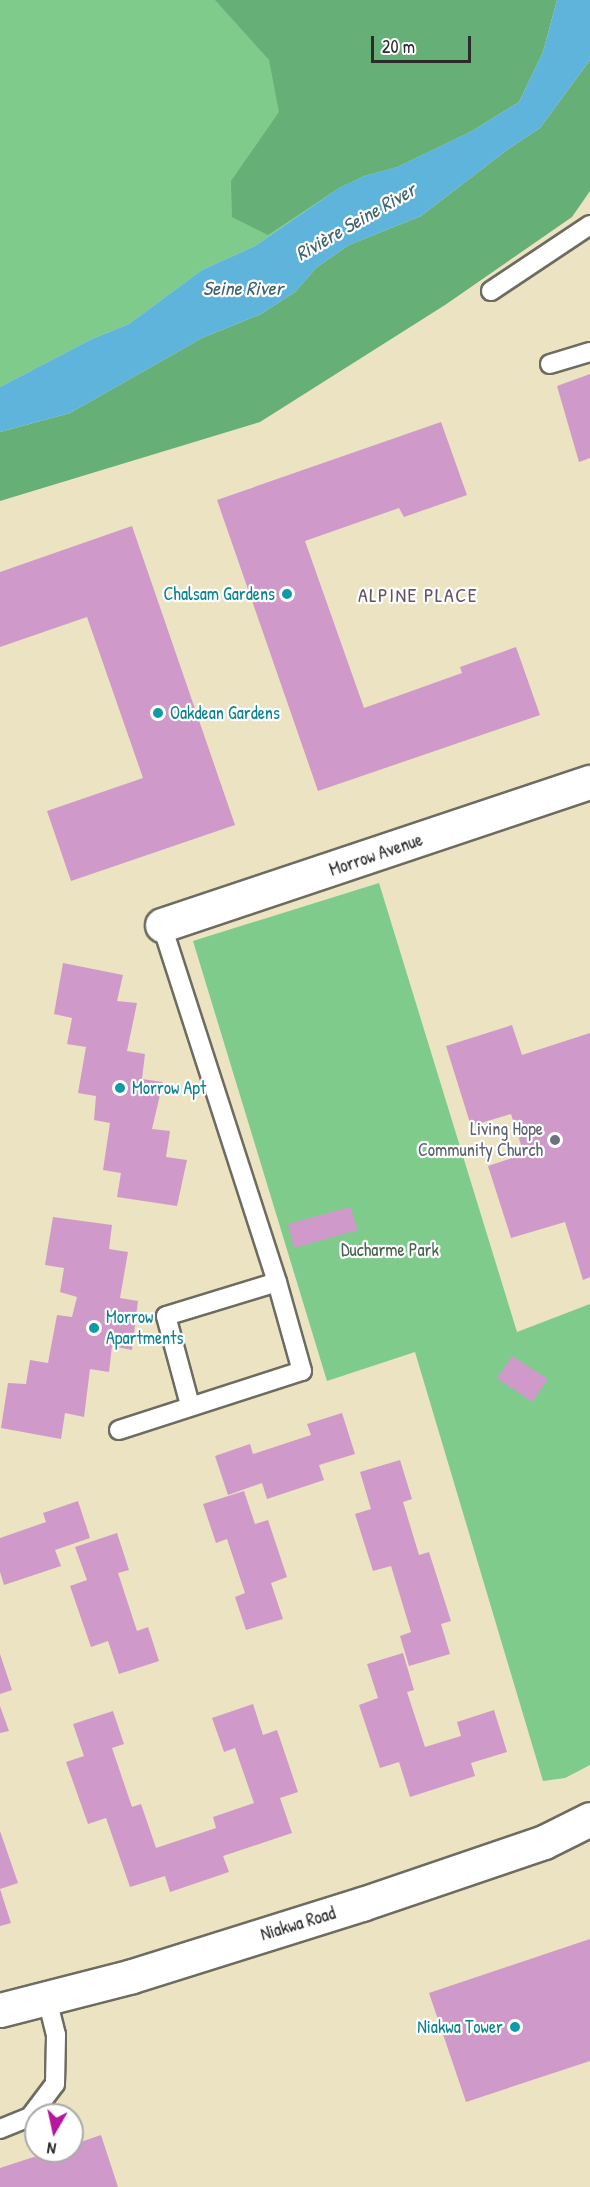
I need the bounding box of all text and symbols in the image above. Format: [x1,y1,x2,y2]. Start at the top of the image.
scale bar [374,24,474,62]
text: 20 m [382,34,415,59]
water label: Rivière Seine River [291,177,419,265]
water label: Seine River [203,275,283,299]
district label: ALPINE PLACE [358,582,478,606]
place label: Chalsam Gardens [163,583,275,605]
marker: Chalsam Gardens [280,587,294,601]
place label: Oakdean Gardens [170,702,280,724]
marker: Oakdean Gardens [151,706,165,720]
street label: Morrow Avenue [327,829,425,881]
place label: Morrow Apt [132,1077,206,1099]
marker: Morrow Apt [113,1081,127,1095]
place label: Living Hope Community Church [418,1119,543,1162]
marker: Living Hope Community Church [548,1133,562,1147]
park label: Ducharme Park [341,1239,439,1261]
place label: Morrow Apartments [106,1307,183,1350]
marker: Morrow Apartments [87,1321,101,1335]
street label: Niakwa Road [258,1902,338,1946]
place label: Niakwa Tower [417,2016,503,2038]
marker: Niakwa Tower [508,2020,522,2034]
north arrow [24,2103,84,2163]
text: N [46,2137,57,2160]

